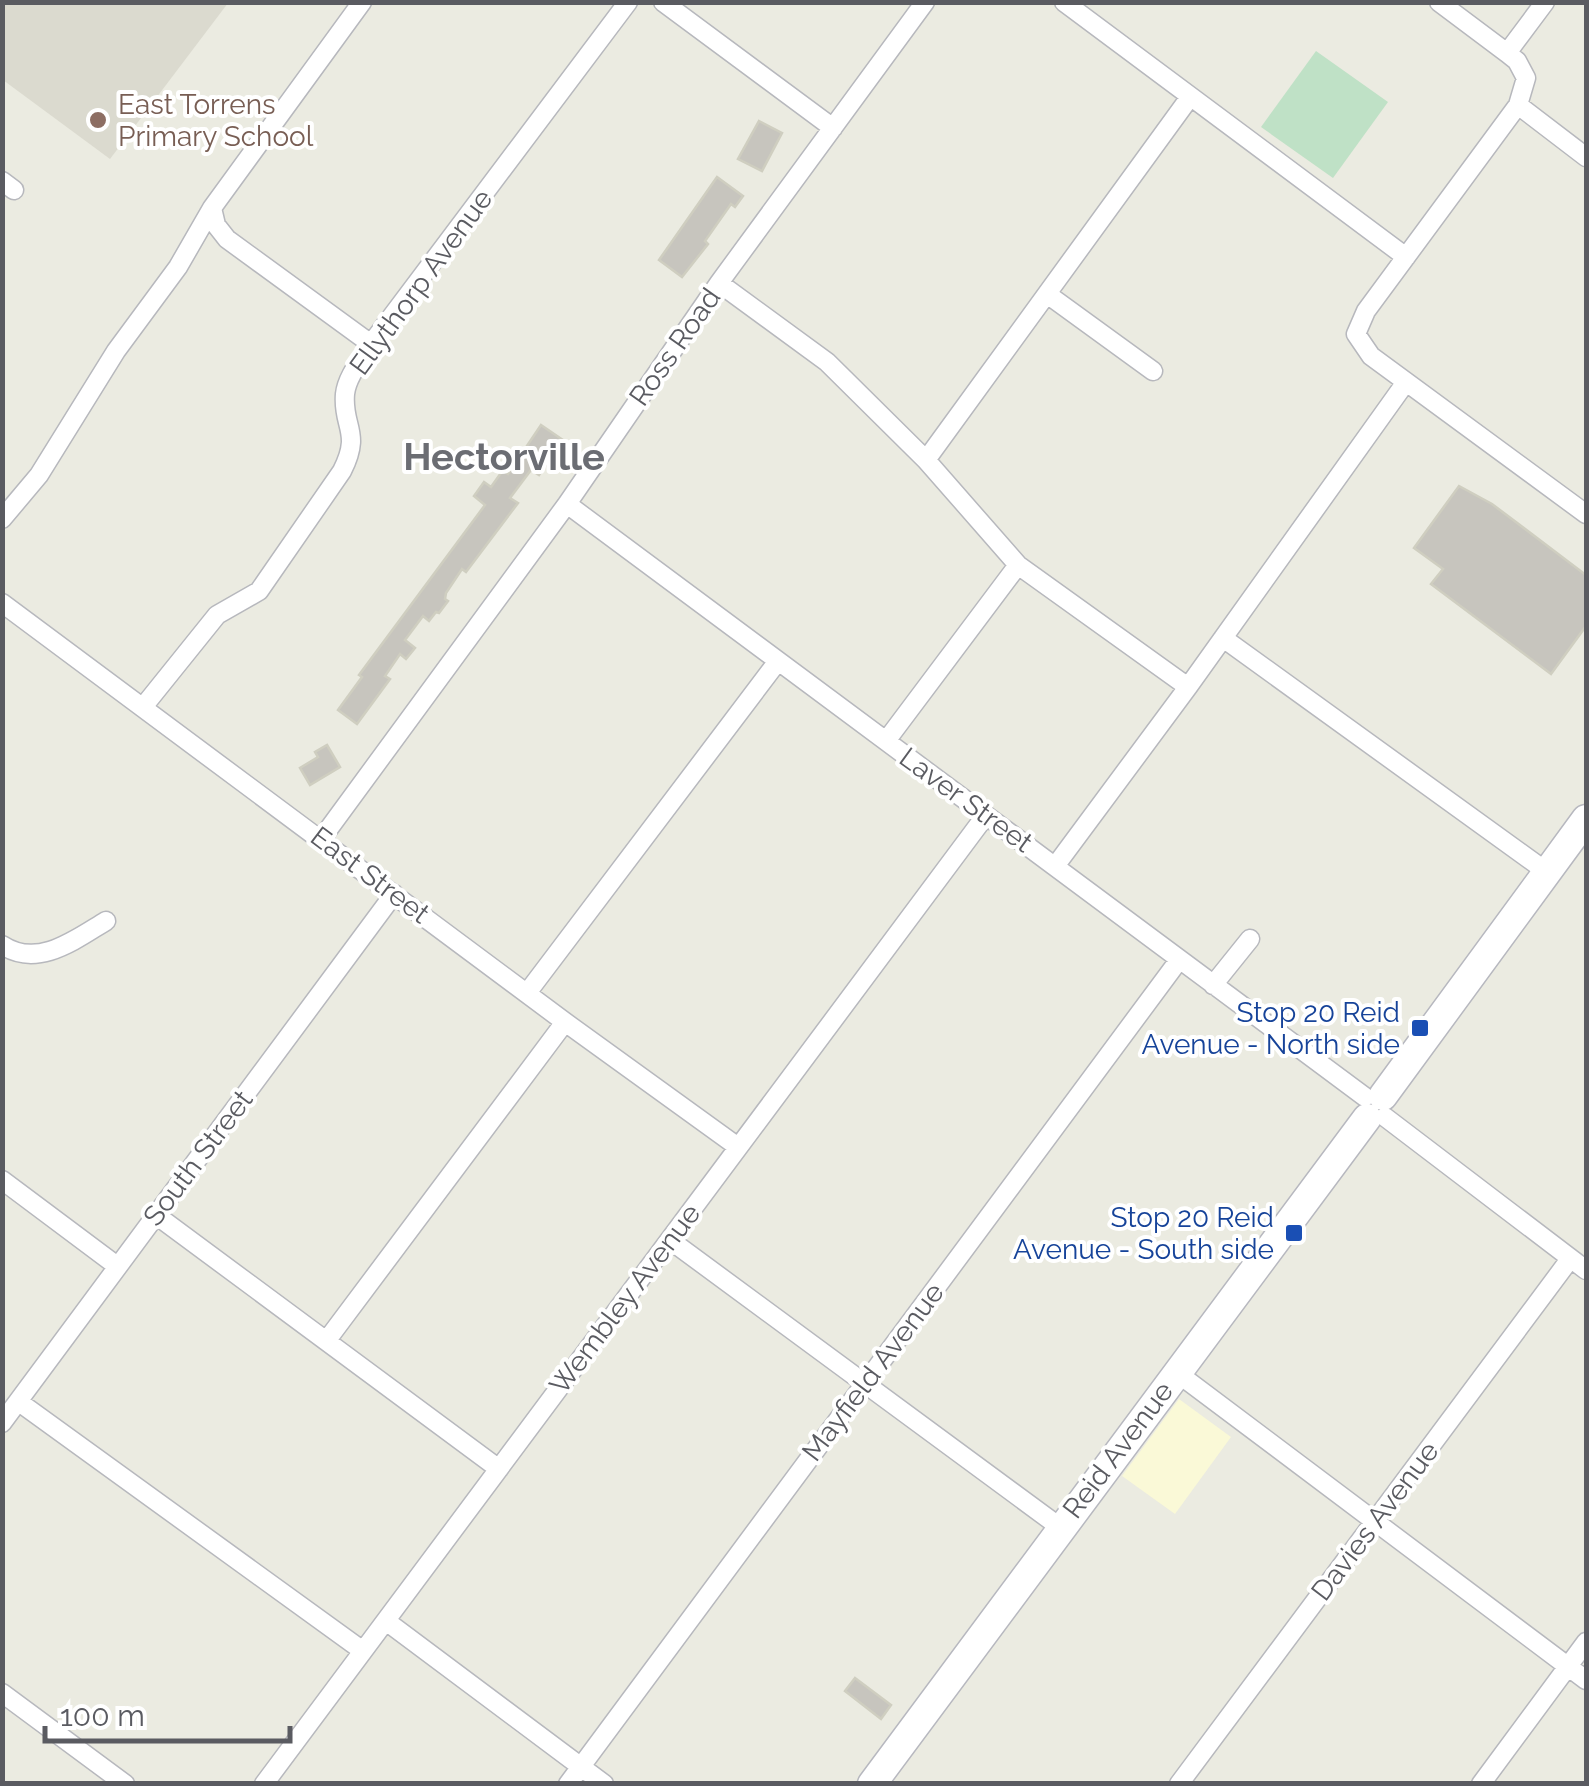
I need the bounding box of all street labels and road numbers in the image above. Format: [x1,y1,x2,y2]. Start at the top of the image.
street label: Ellythorp Avenue [343,183,499,381]
street label: Ross Road [623,282,727,412]
street label: Laver Street [893,741,1039,860]
street label: East Street [304,820,436,931]
street label: South Street [136,1083,260,1232]
street label: Wembley Avenue [543,1197,707,1401]
street label: Mayfield Avenue [795,1276,951,1468]
street label: Reid Avenue [1056,1375,1180,1525]
street label: Davies Avenue [1305,1435,1445,1607]

